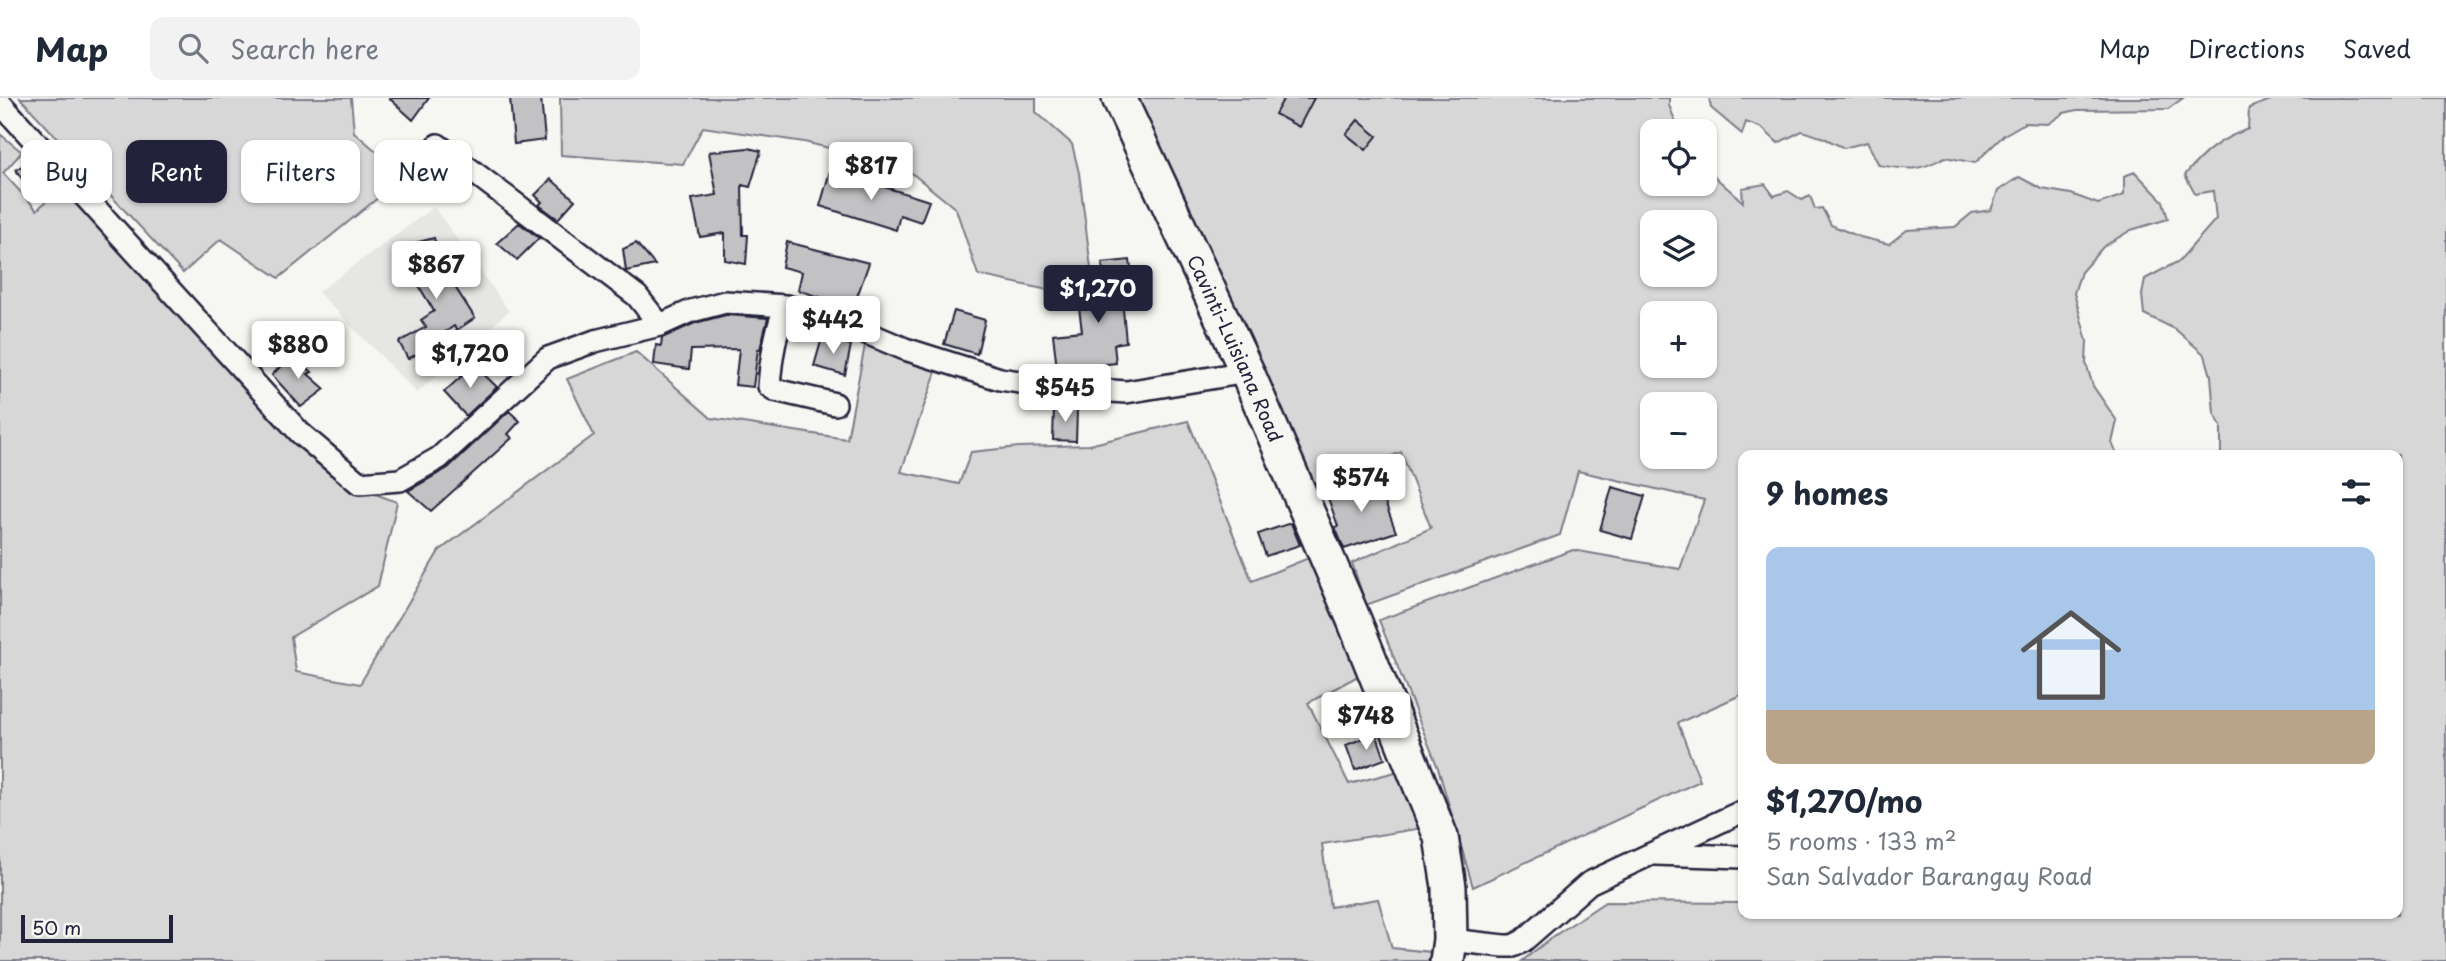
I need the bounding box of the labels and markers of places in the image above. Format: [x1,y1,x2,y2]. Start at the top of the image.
pin: $817 [830,142,912,202]
pin: $867 [395,242,477,301]
pin: $1,270 [1041,266,1155,325]
pin: $442 [792,296,874,356]
pin: $880 [257,322,339,381]
pin: $1,720 [413,330,527,390]
pin: $545 [1024,364,1106,424]
pin: $574 [1320,454,1402,514]
pin: $748 [1325,692,1407,752]

